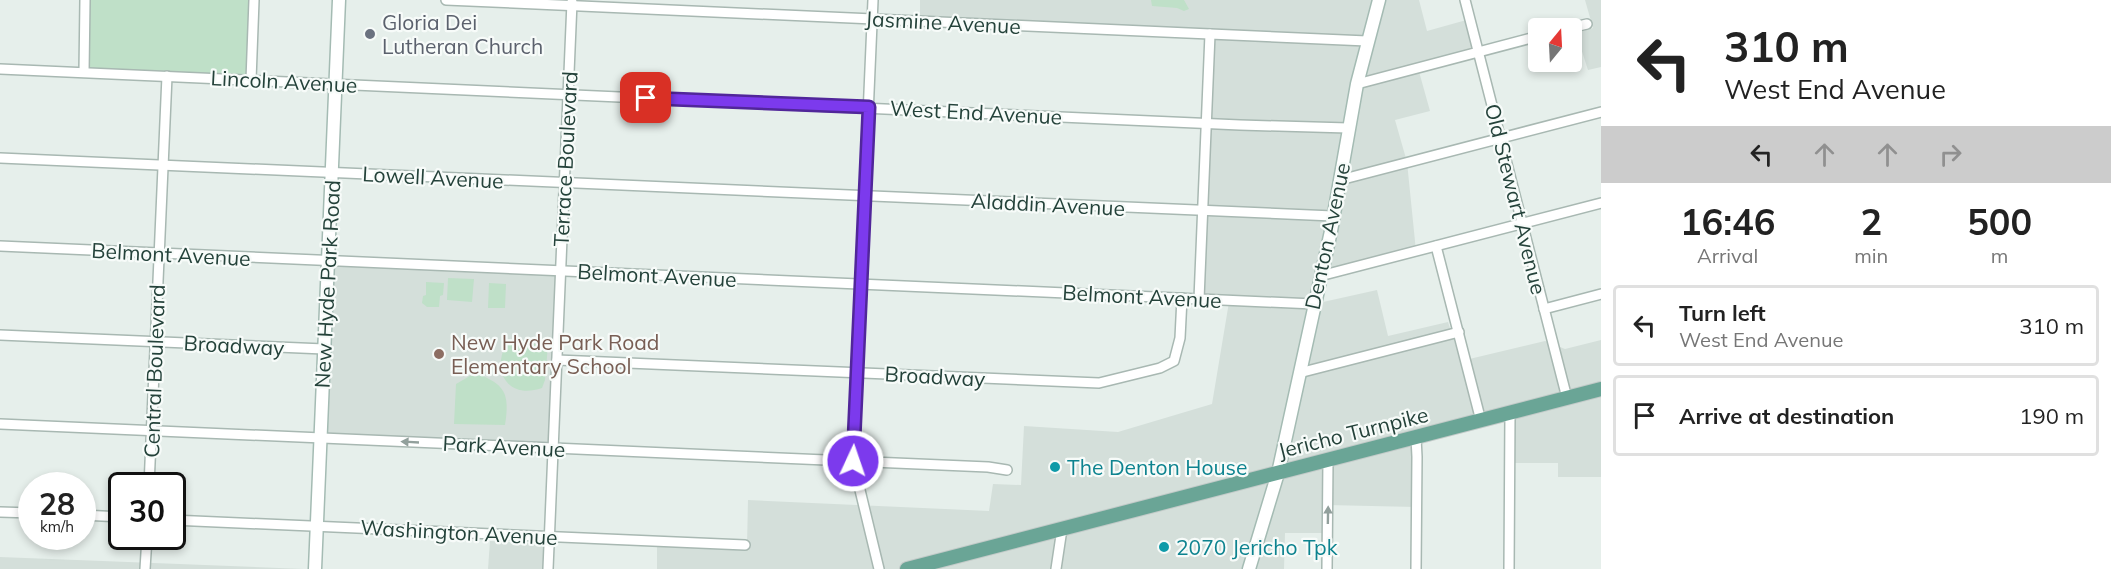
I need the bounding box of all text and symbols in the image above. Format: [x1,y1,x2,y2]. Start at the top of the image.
street label: Jasmine Avenue [865,5,1021,39]
place label: Gloria Dei Lutheran Church [382,9,543,59]
north arrow [1528,18,1582,72]
map controls [1528,18,1582,72]
text: 310 m [1724,20,1849,73]
icon: left [1625,24,1703,102]
marker: Gloria Dei Lutheran Church [363,27,377,41]
street label: Lincoln Avenue [210,64,358,98]
street label: Terrace Boulevard [547,71,583,247]
pin [620,72,671,123]
text: West End Avenue [1724,72,1946,106]
icon: arrive [629,81,662,114]
street label: West End Avenue [889,95,1063,129]
street label: Old Stewart Avenue [1480,101,1552,297]
icon: left [1745,138,1778,171]
icon: ahead [1808,138,1841,171]
icon: ahead [1871,138,1904,171]
icon: right [1934,138,1967,171]
street label: Lowell Avenue [362,160,504,194]
street label: Denton Avenue [1299,160,1355,312]
street label: New Hyde Park Road [309,179,345,389]
street label: Aladdin Avenue [970,187,1126,221]
text: 16:46 [1680,199,1775,244]
text: 2 [1860,199,1882,244]
text: 500 [1967,199,2032,244]
street label: Belmont Avenue [91,237,251,271]
text: Arrival [1697,243,1758,268]
text: min [1854,243,1888,268]
text: m [1991,243,2008,268]
street label: Belmont Avenue [577,258,737,292]
street label: Belmont Avenue [1062,279,1222,313]
street label: Central Boulevard [138,284,170,458]
text: Turn left [1679,299,1766,327]
icon: left [1628,309,1661,342]
text: 310 m [2019,312,2084,340]
text: West End Avenue [1679,327,1843,352]
street label: Broadway [183,329,285,361]
place label: New Hyde Park Road Elementary School [451,329,659,379]
marker: New Hyde Park Road Elementary School [432,347,446,361]
street label: Broadway [884,360,986,392]
icon: arrive [1628,399,1661,432]
street label: Jericho Turnpike [1275,401,1431,463]
text: Arrive at destination [1679,402,1894,430]
text: 190 m [2019,402,2084,430]
position arrow [821,429,885,493]
street label: Park Avenue [442,430,566,462]
one-way arrow [401,437,420,446]
place label: The Denton House [1067,454,1247,480]
marker: The Denton House [1048,460,1062,474]
speed limit sign: 30 [108,472,186,550]
text: 28 [39,485,75,523]
one-way arrow [1323,505,1333,524]
street label: Washington Avenue [360,514,558,550]
text: km/h [40,517,74,536]
place label: 2070 Jericho Tpk [1176,534,1338,560]
marker: 2070 Jericho Tpk [1157,540,1171,554]

